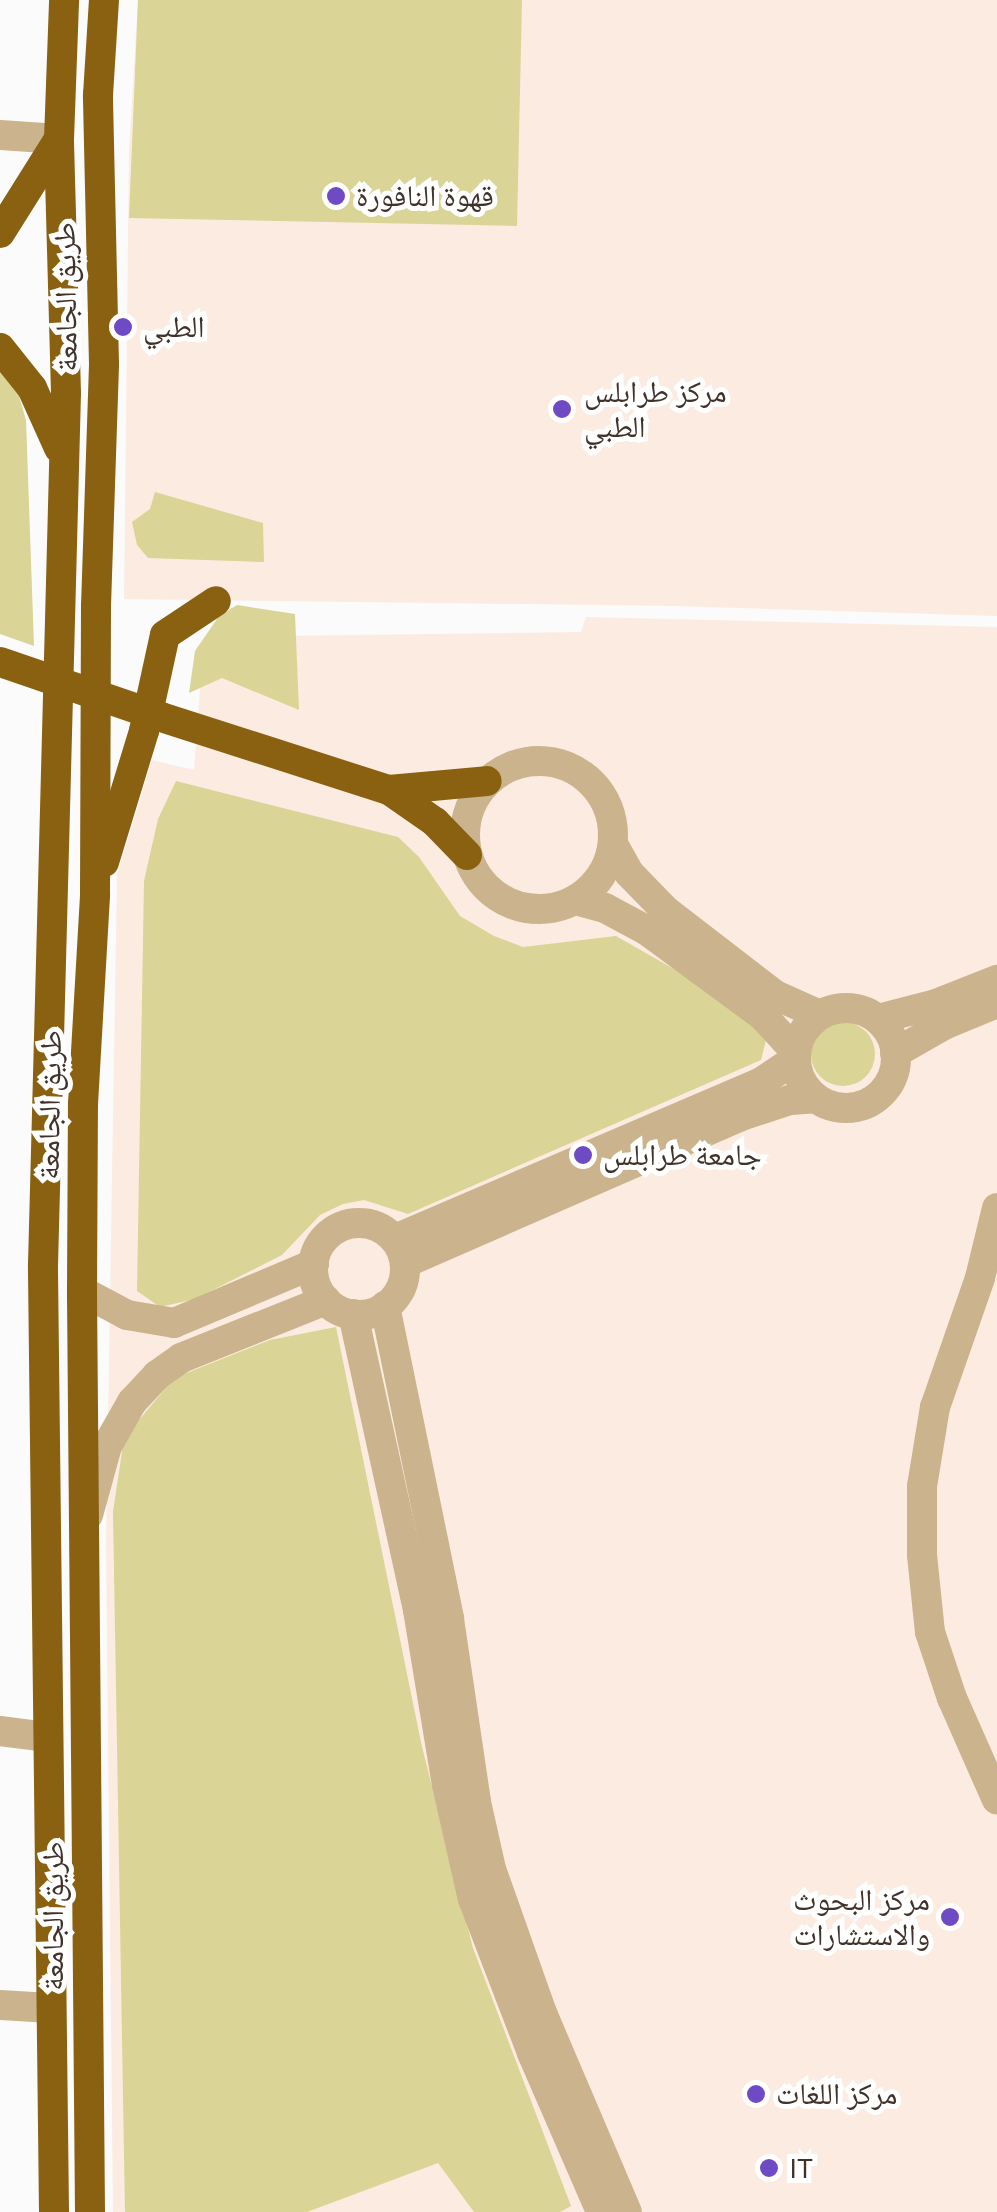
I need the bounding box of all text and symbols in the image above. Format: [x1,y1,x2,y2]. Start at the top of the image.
place label: قهوة النافورة [356,178,494,214]
marker: قهوة النافورة [325,185,347,207]
street label: طريق الجامعة [47,222,85,372]
place label: الطبي [143,309,205,345]
marker: الطبي [112,316,134,338]
place label: مركز طرابلس الطبي [584,374,727,444]
marker: مركز طرابلس الطبي [549,396,575,422]
street label: طريق الجامعة [31,1030,69,1180]
place label: جامعة طرابلس [603,1137,762,1173]
marker: جامعة طرابلس [572,1144,594,1166]
street label: طريق الجامعة [35,1841,71,1991]
place label: مركز البحوث والاستشارات [793,1882,930,1952]
marker: مركز البحوث والاستشارات [939,1906,961,1928]
place label: مركز اللغات [776,2076,898,2112]
marker: مركز اللغات [745,2083,767,2105]
place label: IT [789,2150,812,2186]
marker: IT [758,2157,780,2179]

